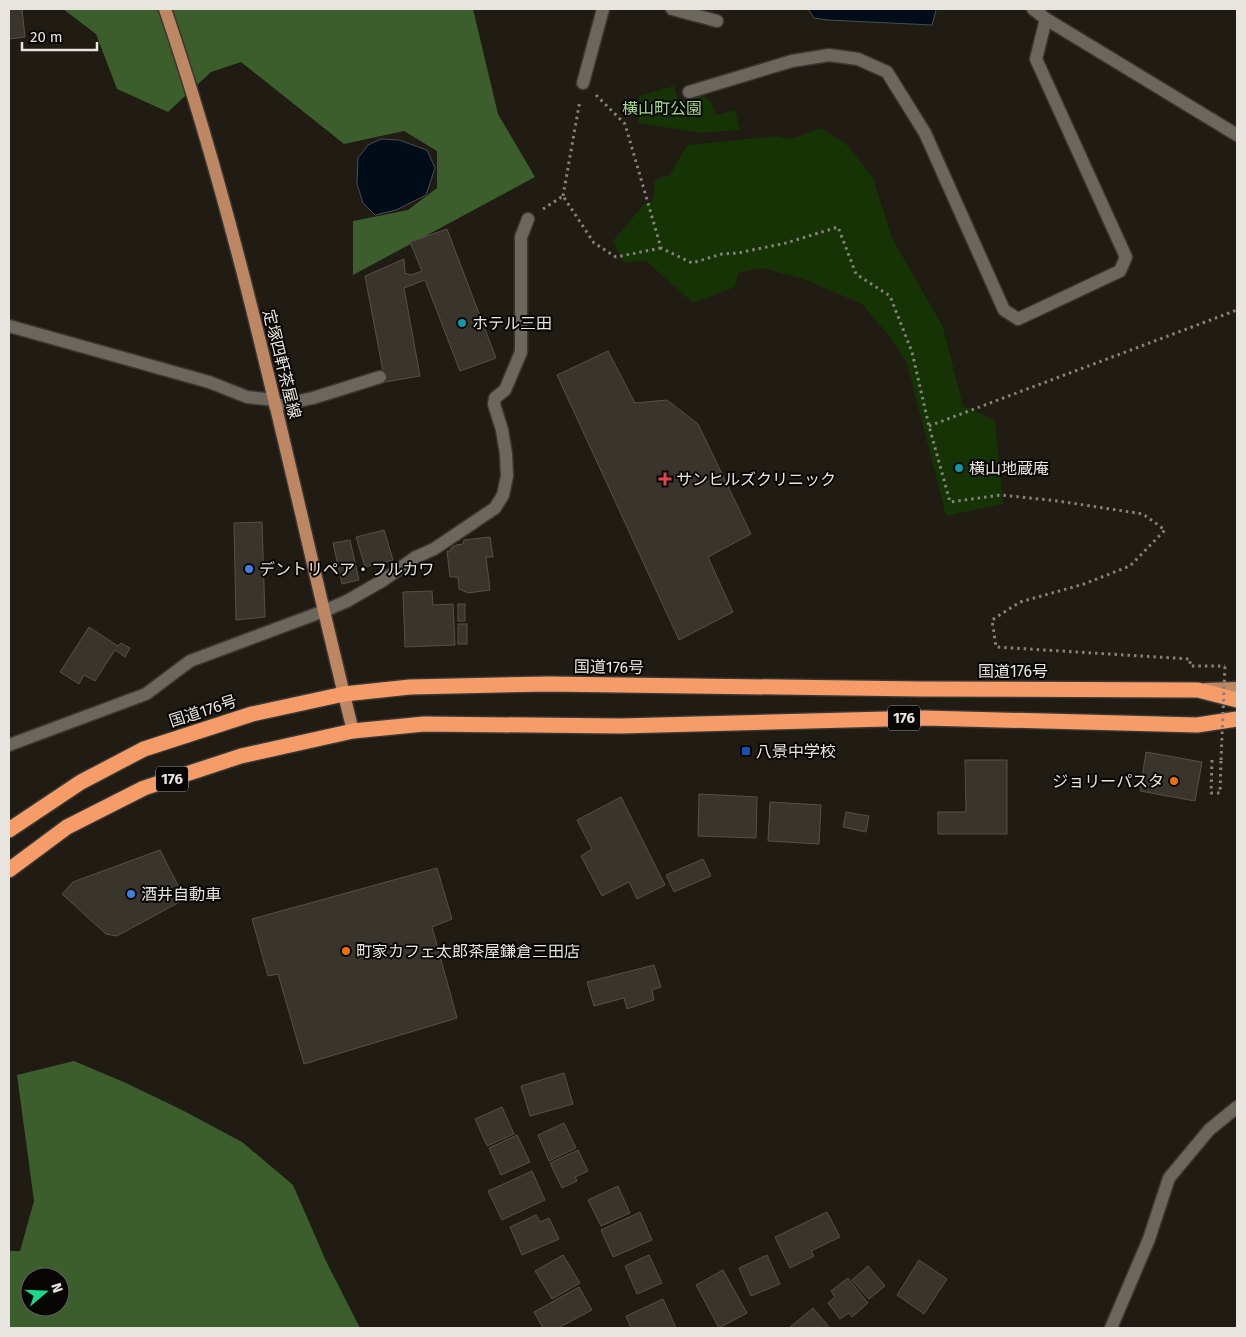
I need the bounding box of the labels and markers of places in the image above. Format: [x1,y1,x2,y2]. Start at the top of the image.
place label: ホテル三田 [472,314,552,333]
marker: ホテル三田 [456,317,468,329]
place label: 横山地蔵庵 [969,459,1049,478]
marker: 横山地蔵庵 [953,462,965,474]
place label: サンヒルズクリニック [676,470,836,489]
marker: サンヒルズクリニック [658,472,672,486]
place label: デントリペア・フルカワ [259,560,435,579]
marker: デントリペア・フルカワ [243,563,255,575]
place label: 八景中学校 [756,742,836,761]
marker: 八景中学校 [740,745,752,757]
place label: ジョリーパスタ [1052,772,1164,791]
marker: ジョリーパスタ [1168,775,1180,787]
place label: 酒井自動車 [141,885,221,904]
marker: 酒井自動車 [125,888,137,900]
place label: 町家カフェ太郎茶屋鎌倉三田店 [356,942,580,961]
marker: 町家カフェ太郎茶屋鎌倉三田店 [340,945,352,957]

